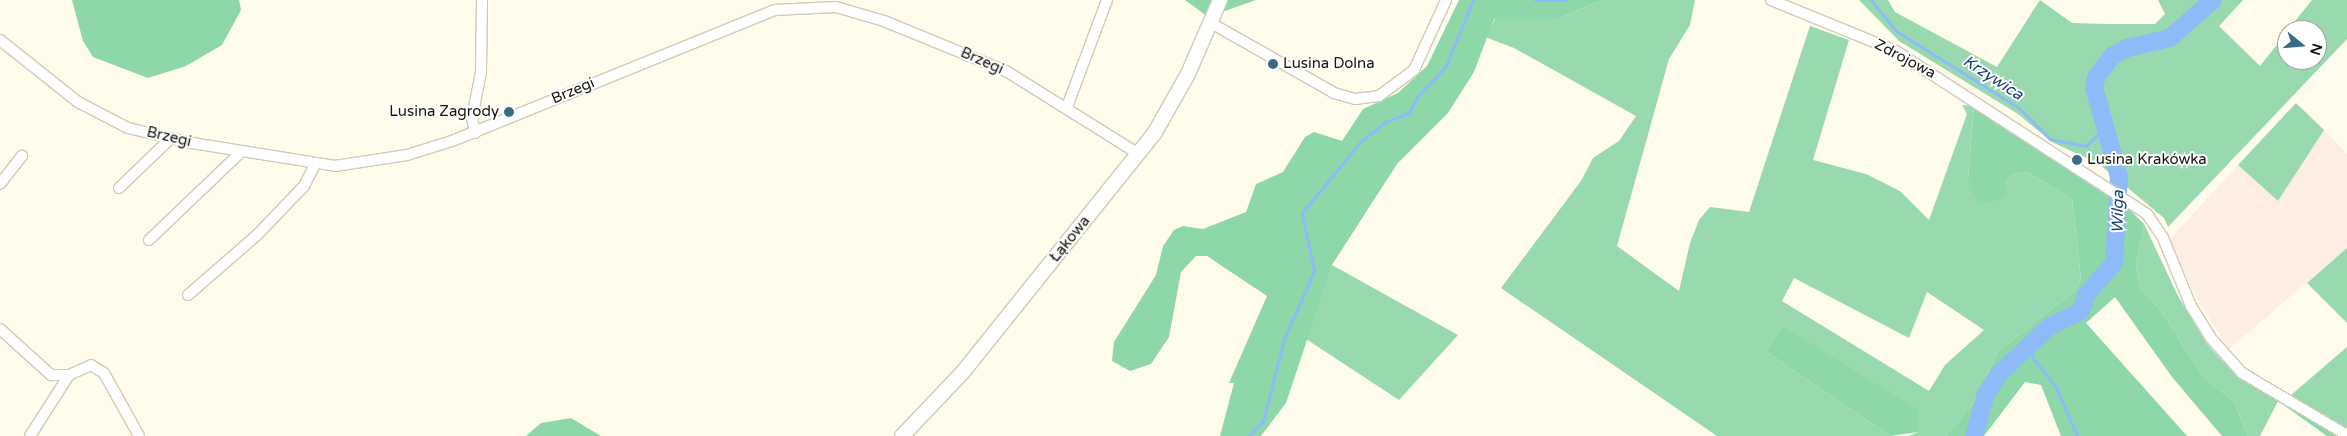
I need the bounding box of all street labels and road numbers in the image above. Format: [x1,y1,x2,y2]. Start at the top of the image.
street label: Zdrojowa [1871,35,1939,83]
street label: Brzegi [958,44,1006,78]
street label: Brzegi [549,74,597,108]
street label: Brzegi [145,123,193,151]
street label: Łąkowa [1046,212,1094,266]

